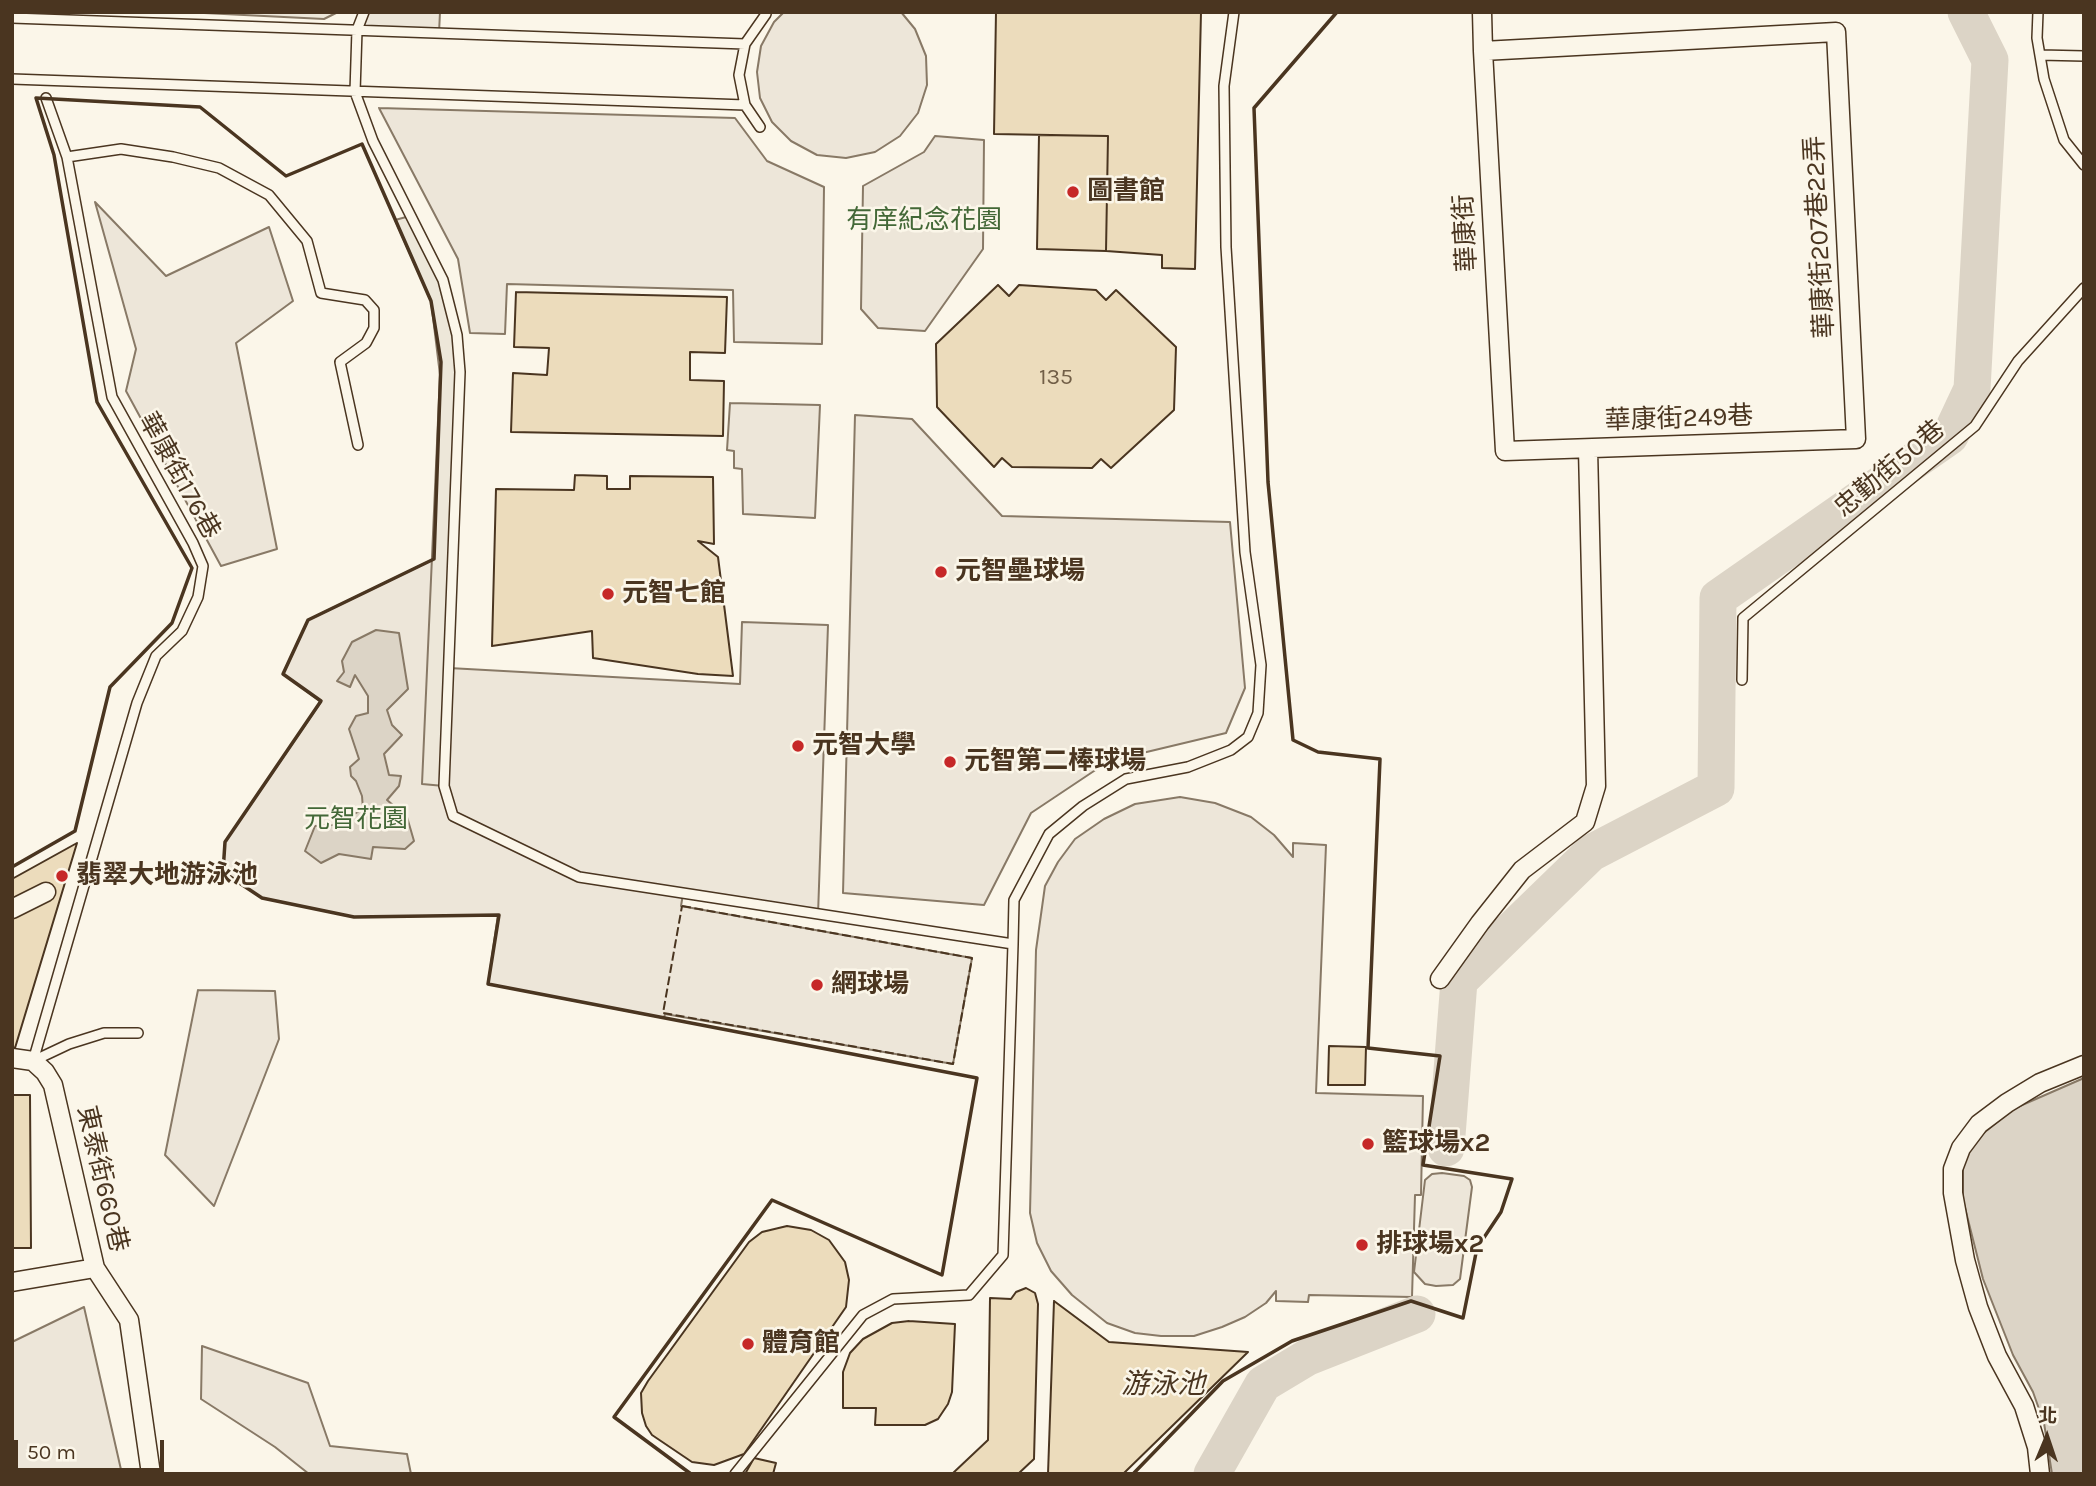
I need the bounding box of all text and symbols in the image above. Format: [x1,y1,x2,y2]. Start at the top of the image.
street label: 華康街207巷22弄 [1799,135,1841,339]
place label: 圖書館 [1087,176,1165,208]
marker: 圖書館 [1065,184,1081,200]
street label: 華康街 [1448,193,1484,273]
park label: 有庠紀念花園 [846,205,1002,237]
house number: 135 [1039,363,1073,391]
street label: 華康街249巷 [1604,401,1754,437]
street label: 華康街176巷 [131,407,227,545]
street label: 忠勤街50巷 [1829,414,1951,524]
place label: 元智壘球場 [955,556,1085,588]
marker: 元智壘球場 [933,564,949,580]
place label: 元智七館 [622,578,726,610]
marker: 元智七館 [600,586,616,602]
place label: 元智大學 [812,730,916,762]
marker: 元智大學 [790,738,806,754]
place label: 元智第二棒球場 [964,746,1146,778]
marker: 元智第二棒球場 [942,754,958,770]
park label: 元智花園 [304,804,408,836]
place label: 翡翠大地游泳池 [76,860,258,892]
marker: 翡翠大地游泳池 [54,868,70,884]
place label: 網球場 [831,969,909,1001]
marker: 網球場 [809,977,825,993]
street label: 東泰街660巷 [70,1103,134,1255]
place label: 籃球場x2 [1382,1128,1490,1160]
marker: 籃球場x2 [1360,1136,1376,1152]
place label: 排球場x2 [1376,1229,1484,1261]
marker: 排球場x2 [1354,1237,1370,1253]
place label: 體育館 [762,1328,840,1360]
marker: 體育館 [740,1336,756,1352]
water label: 游泳池 [1121,1368,1205,1402]
north arrow [2012,1402,2082,1472]
text: 北 [2038,1405,2058,1427]
scale bar [18,1426,168,1470]
text: 50 m [27,1440,76,1464]

